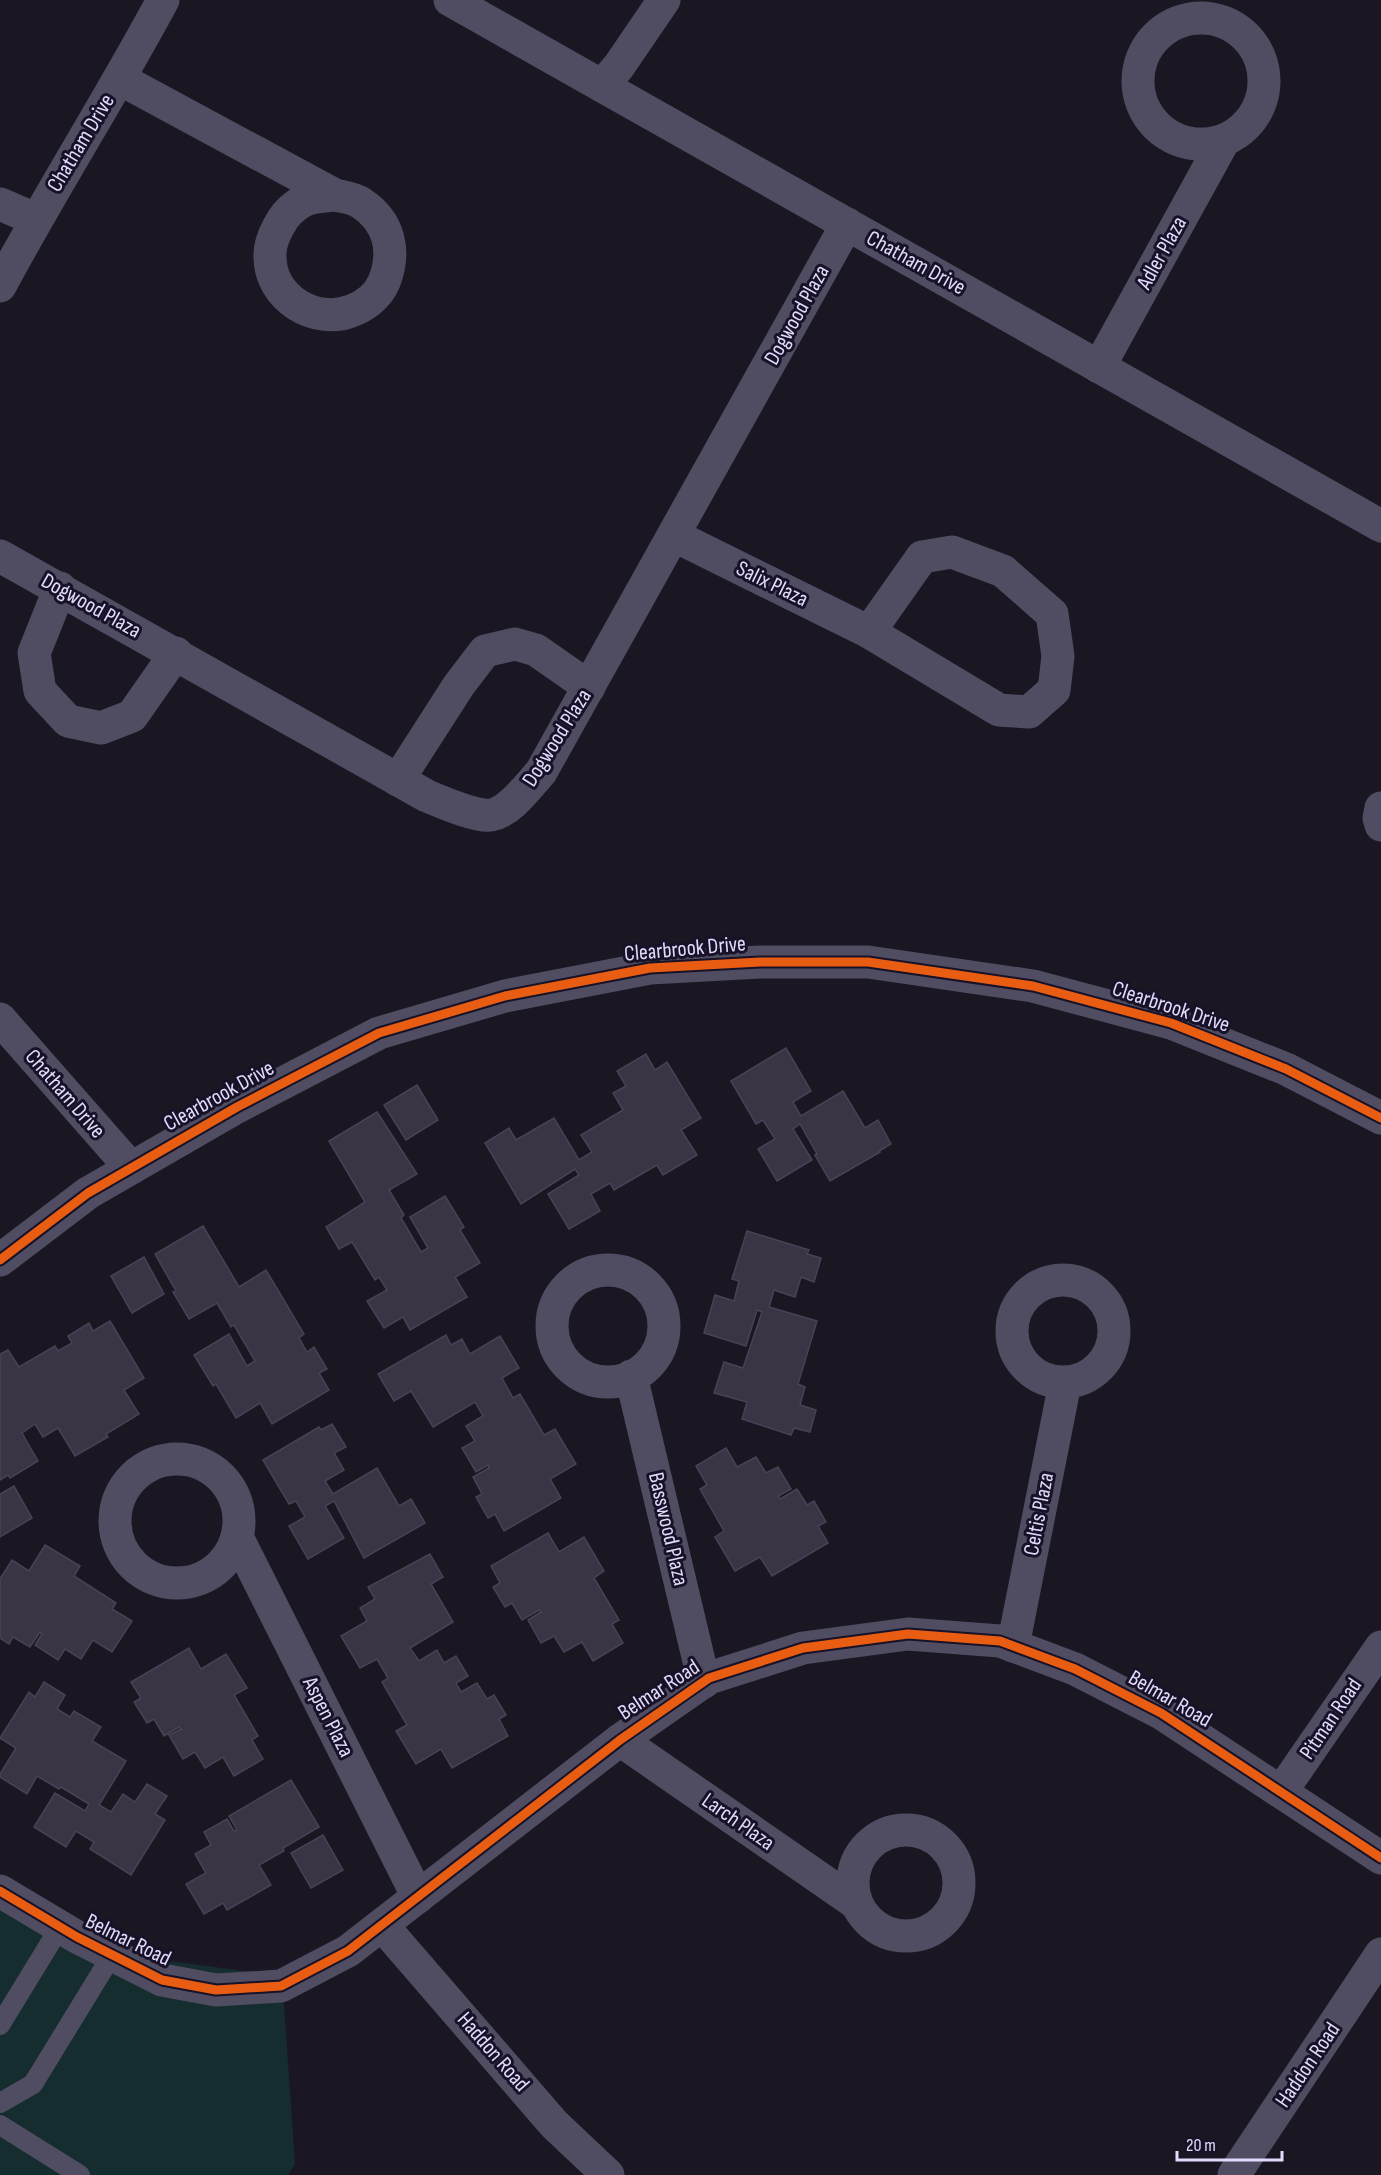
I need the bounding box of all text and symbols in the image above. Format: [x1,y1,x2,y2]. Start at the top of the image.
street label: Chatham Drive [41,89,121,197]
street label: Adler Plaza [1130,212,1193,295]
street label: Chatham Drive [862,225,970,301]
street label: Dogwood Plaza [759,260,835,370]
street label: Salix Plaza [732,555,812,613]
street label: Dogwood Plaza [36,568,146,644]
street label: Dogwood Plaza [516,684,598,792]
street label: Clearbrook Drive [623,930,747,968]
street label: Clearbrook Drive [1109,975,1233,1039]
street label: Chatham Drive [19,1044,111,1144]
street label: Clearbrook Drive [159,1055,279,1137]
street label: Basswood Plaza [642,1470,694,1588]
street label: Celtis Plaza [1018,1470,1060,1558]
street label: Belmar Road [613,1654,705,1726]
street label: Belmar Road [1124,1664,1216,1734]
street label: Aspen Plaza [296,1671,360,1762]
street label: Pitman Road [1294,1673,1368,1765]
street label: Larch Plaza [696,1787,780,1857]
street label: Belmar Road [81,1908,175,1972]
street label: Haddon Road [451,2007,535,2097]
street label: Haddon Road [1270,2017,1346,2113]
scale bar [1177,2124,1282,2162]
text: 20 m [1186,2135,1216,2156]

